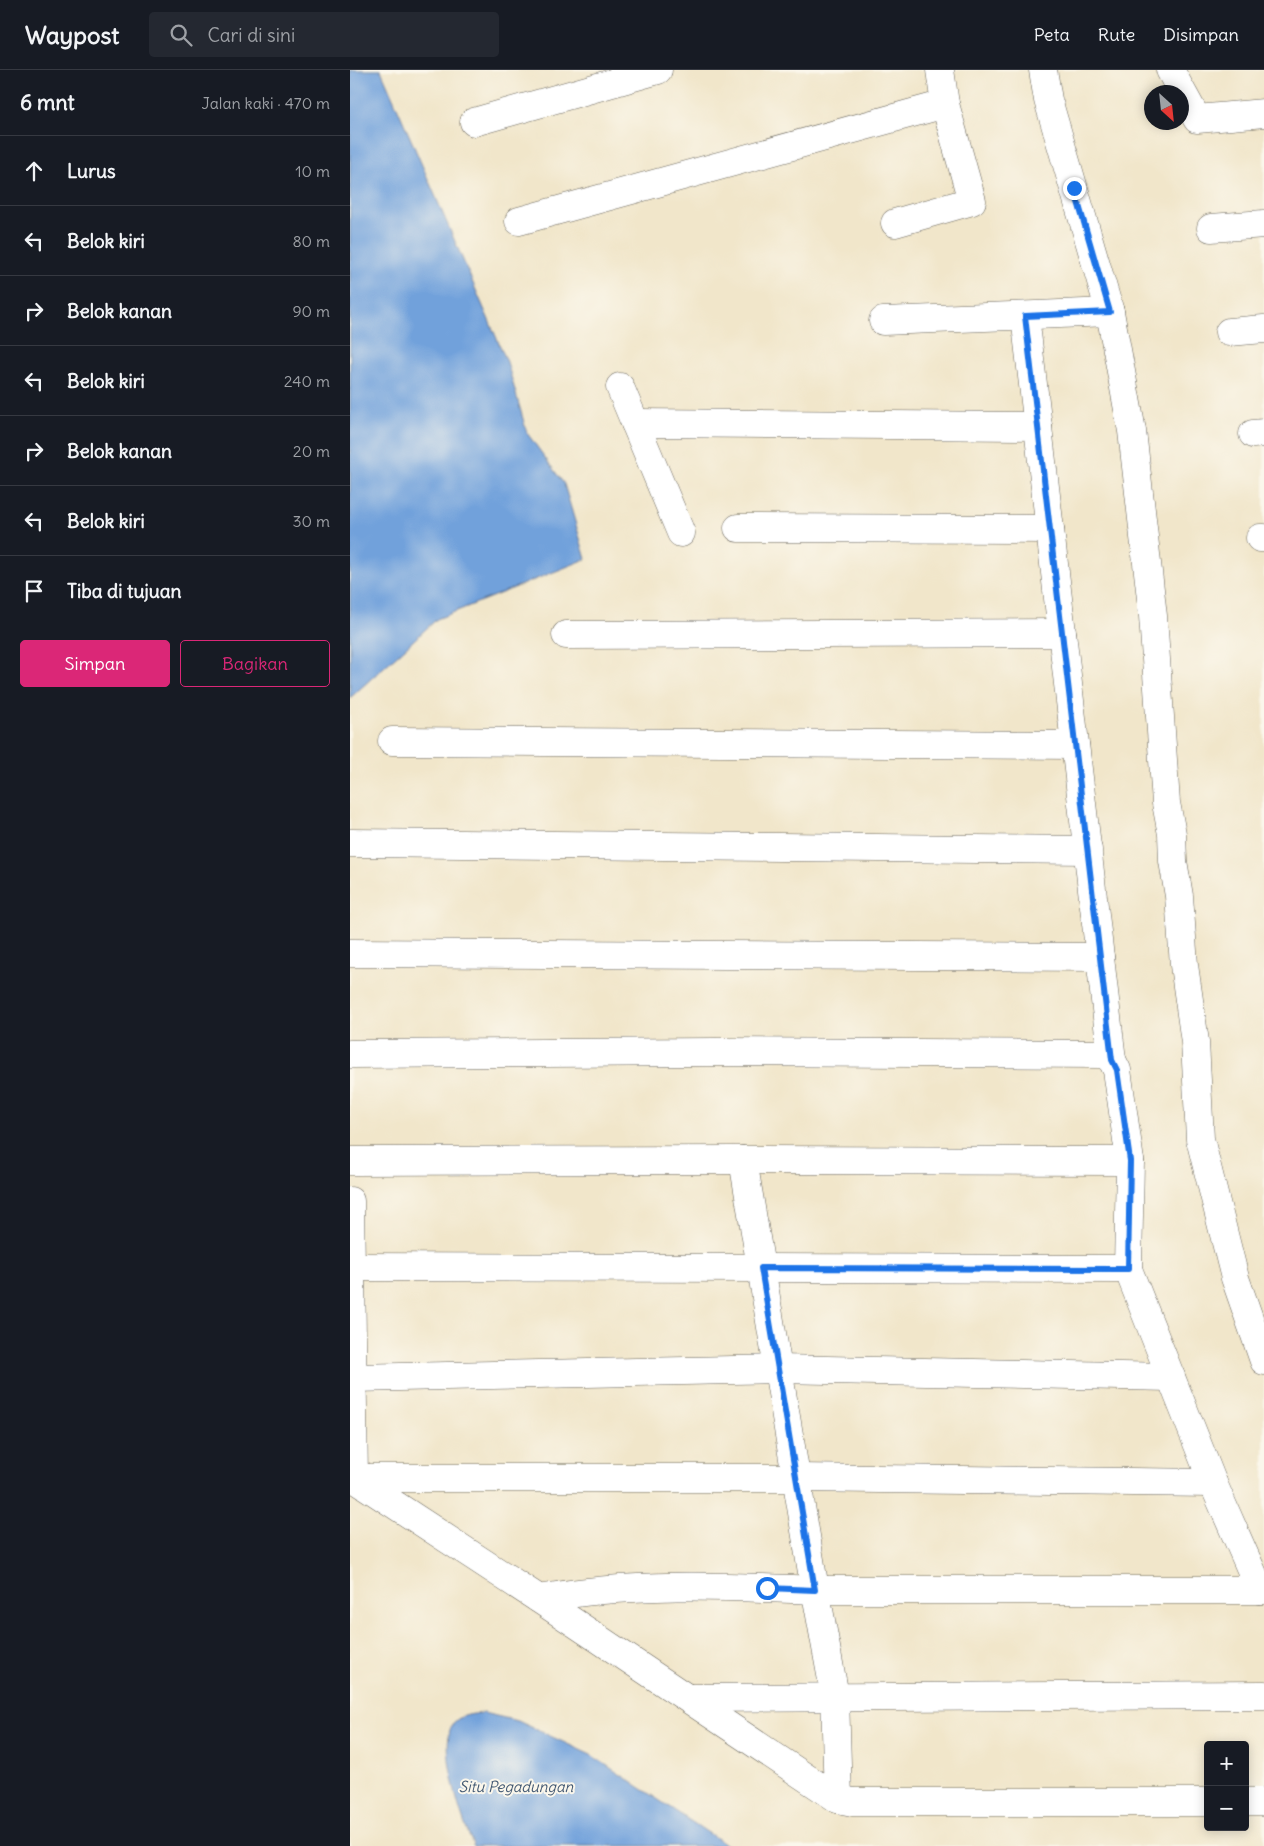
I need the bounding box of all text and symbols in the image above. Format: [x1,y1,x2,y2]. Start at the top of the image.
search box [149,12,499,57]
text: Waypost [25,20,119,50]
icon: search [167,21,195,49]
text: Cari di sini [207,23,295,47]
text: Peta [1034,23,1070,46]
text: Rute [1098,23,1135,46]
text: Disimpan [1163,23,1239,46]
north arrow [1144,85,1189,130]
text: 6 mnt [20,89,75,116]
text: Jalan kaki · 470 m [202,93,330,113]
icon: ahead [20,157,48,185]
text: Lurus [67,159,116,183]
text: 10 m [295,161,330,181]
route end [1063,177,1086,200]
icon: left [20,227,48,255]
text: Belok kiri [67,229,145,253]
text: 80 m [292,231,330,251]
icon: right [20,297,48,325]
text: Belok kanan [67,299,172,323]
text: 90 m [292,301,330,321]
icon: left [20,367,48,395]
text: Belok kiri [67,369,145,393]
text: 240 m [284,371,330,391]
icon: right [20,437,48,465]
text: Belok kanan [67,439,172,463]
text: 20 m [293,441,330,461]
icon: left [20,507,48,535]
text: Belok kiri [67,509,145,533]
text: 30 m [293,511,330,531]
icon: arrive [20,577,48,605]
text: Tiba di tujuan [67,579,182,603]
button: Simpan [20,640,170,687]
button: Bagikan [180,640,330,687]
route start [756,1577,779,1600]
map controls [1204,1741,1249,1831]
button: + [1204,1741,1249,1786]
water label: Situ Pegadungan [459,1777,573,1796]
button: − [1204,1786,1249,1831]

